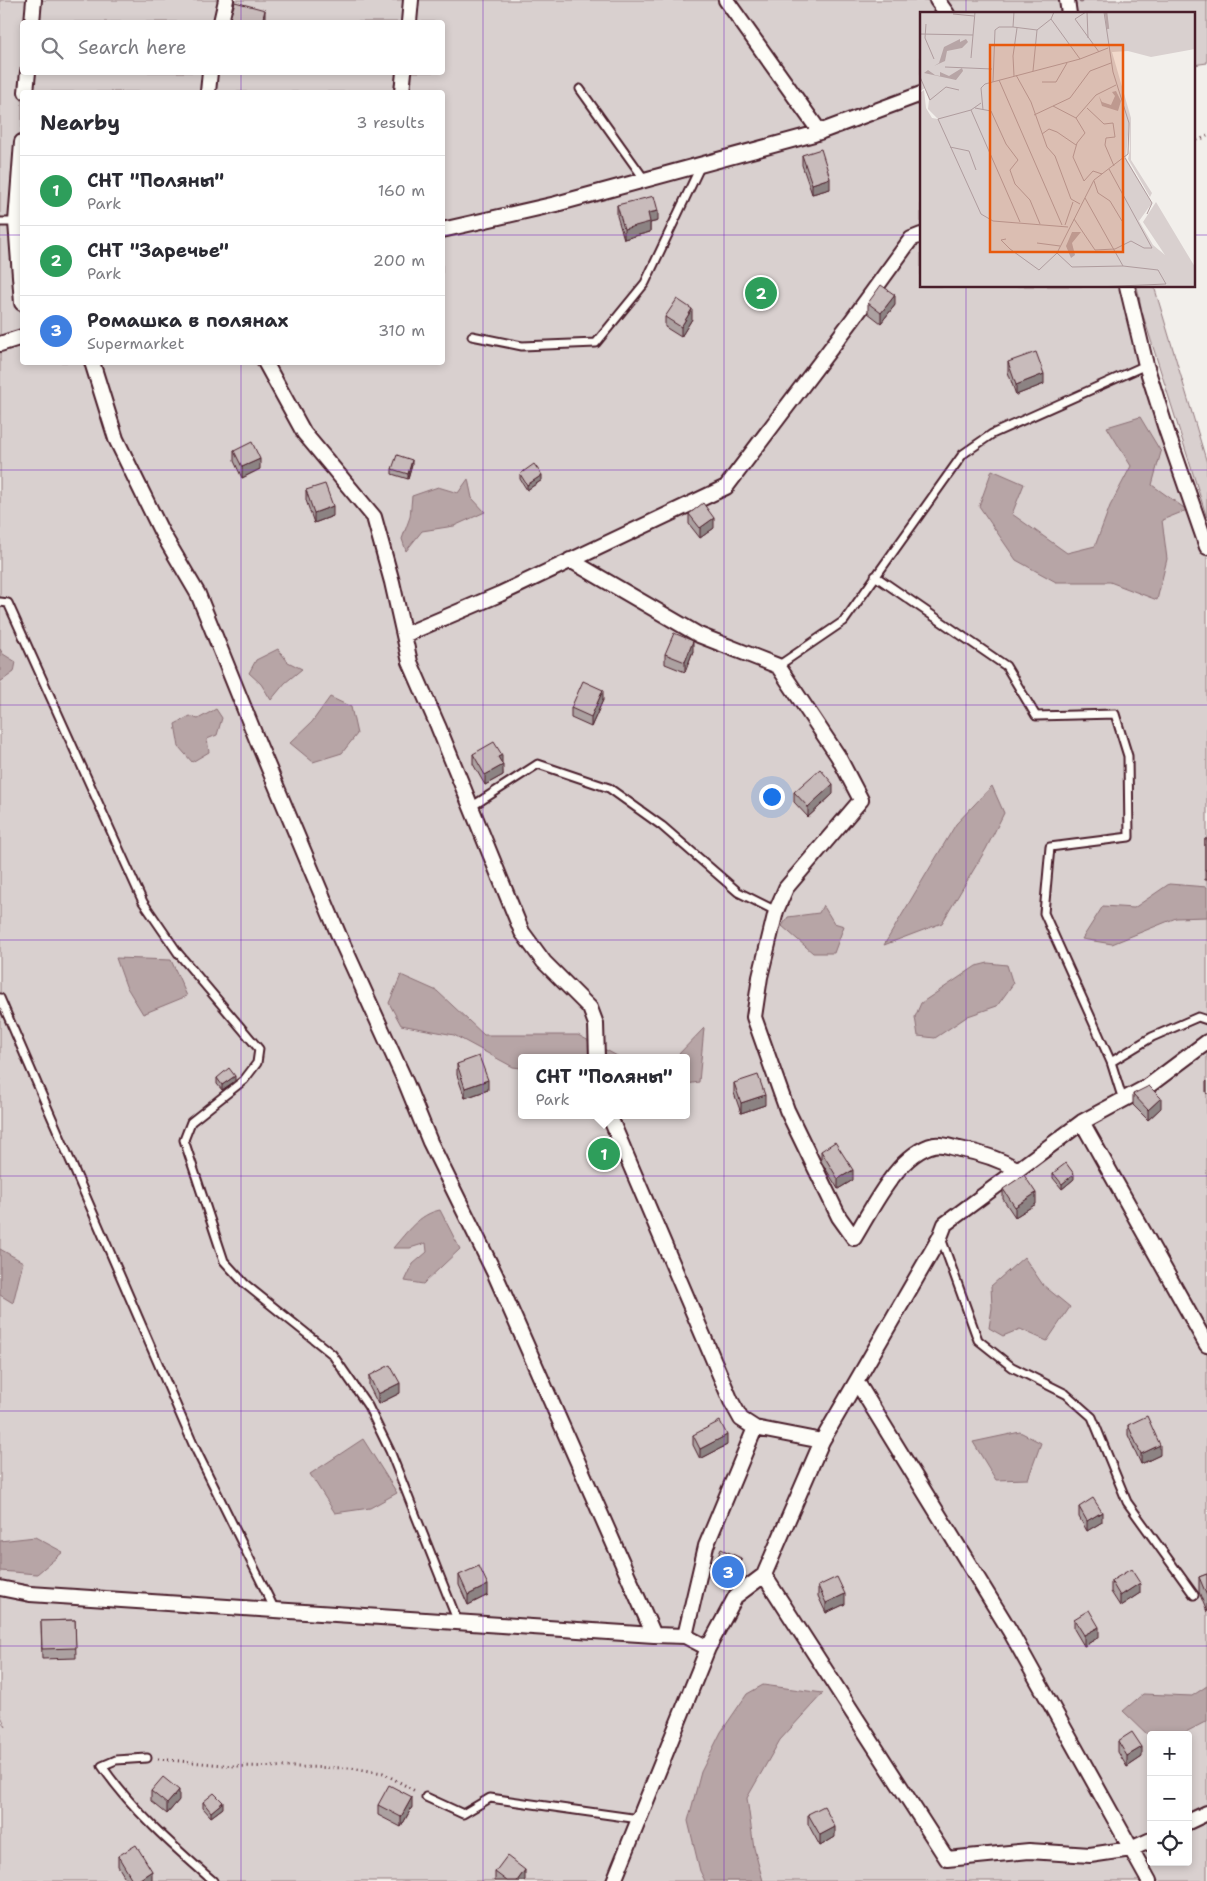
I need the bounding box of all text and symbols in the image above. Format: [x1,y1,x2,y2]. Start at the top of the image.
inset map [920,12,1194,288]
search box [20,20,445,75]
icon: search [38,34,66,62]
text: Search here [78,35,187,60]
text: Nearby [40,109,120,137]
text: 3 results [356,112,425,133]
text: СНТ "Поляны" [87,168,224,193]
text: 1 [52,180,60,201]
text: 160 m [378,180,425,201]
text: Park [87,193,121,214]
text: СНТ "Заречье" [87,238,229,263]
text: 2 [50,250,62,271]
text: 200 m [373,250,425,271]
text: Park [87,263,121,284]
pin: 2 [745,274,777,312]
text: Ромашка в полянах [87,308,288,333]
text: 3 [50,320,62,341]
text: 310 m [378,320,425,341]
text: Supermarket [87,333,184,354]
your location [759,784,785,810]
popup [518,1054,690,1119]
text: СНТ "Поляны" [535,1064,673,1089]
text: Park [535,1089,570,1110]
pin: 1 [588,1135,620,1173]
pin: 3 [712,1553,744,1591]
map controls [1147,1731,1192,1866]
button: + [1147,1731,1192,1776]
button: − [1147,1776,1192,1821]
button: locate [1147,1821,1192,1866]

